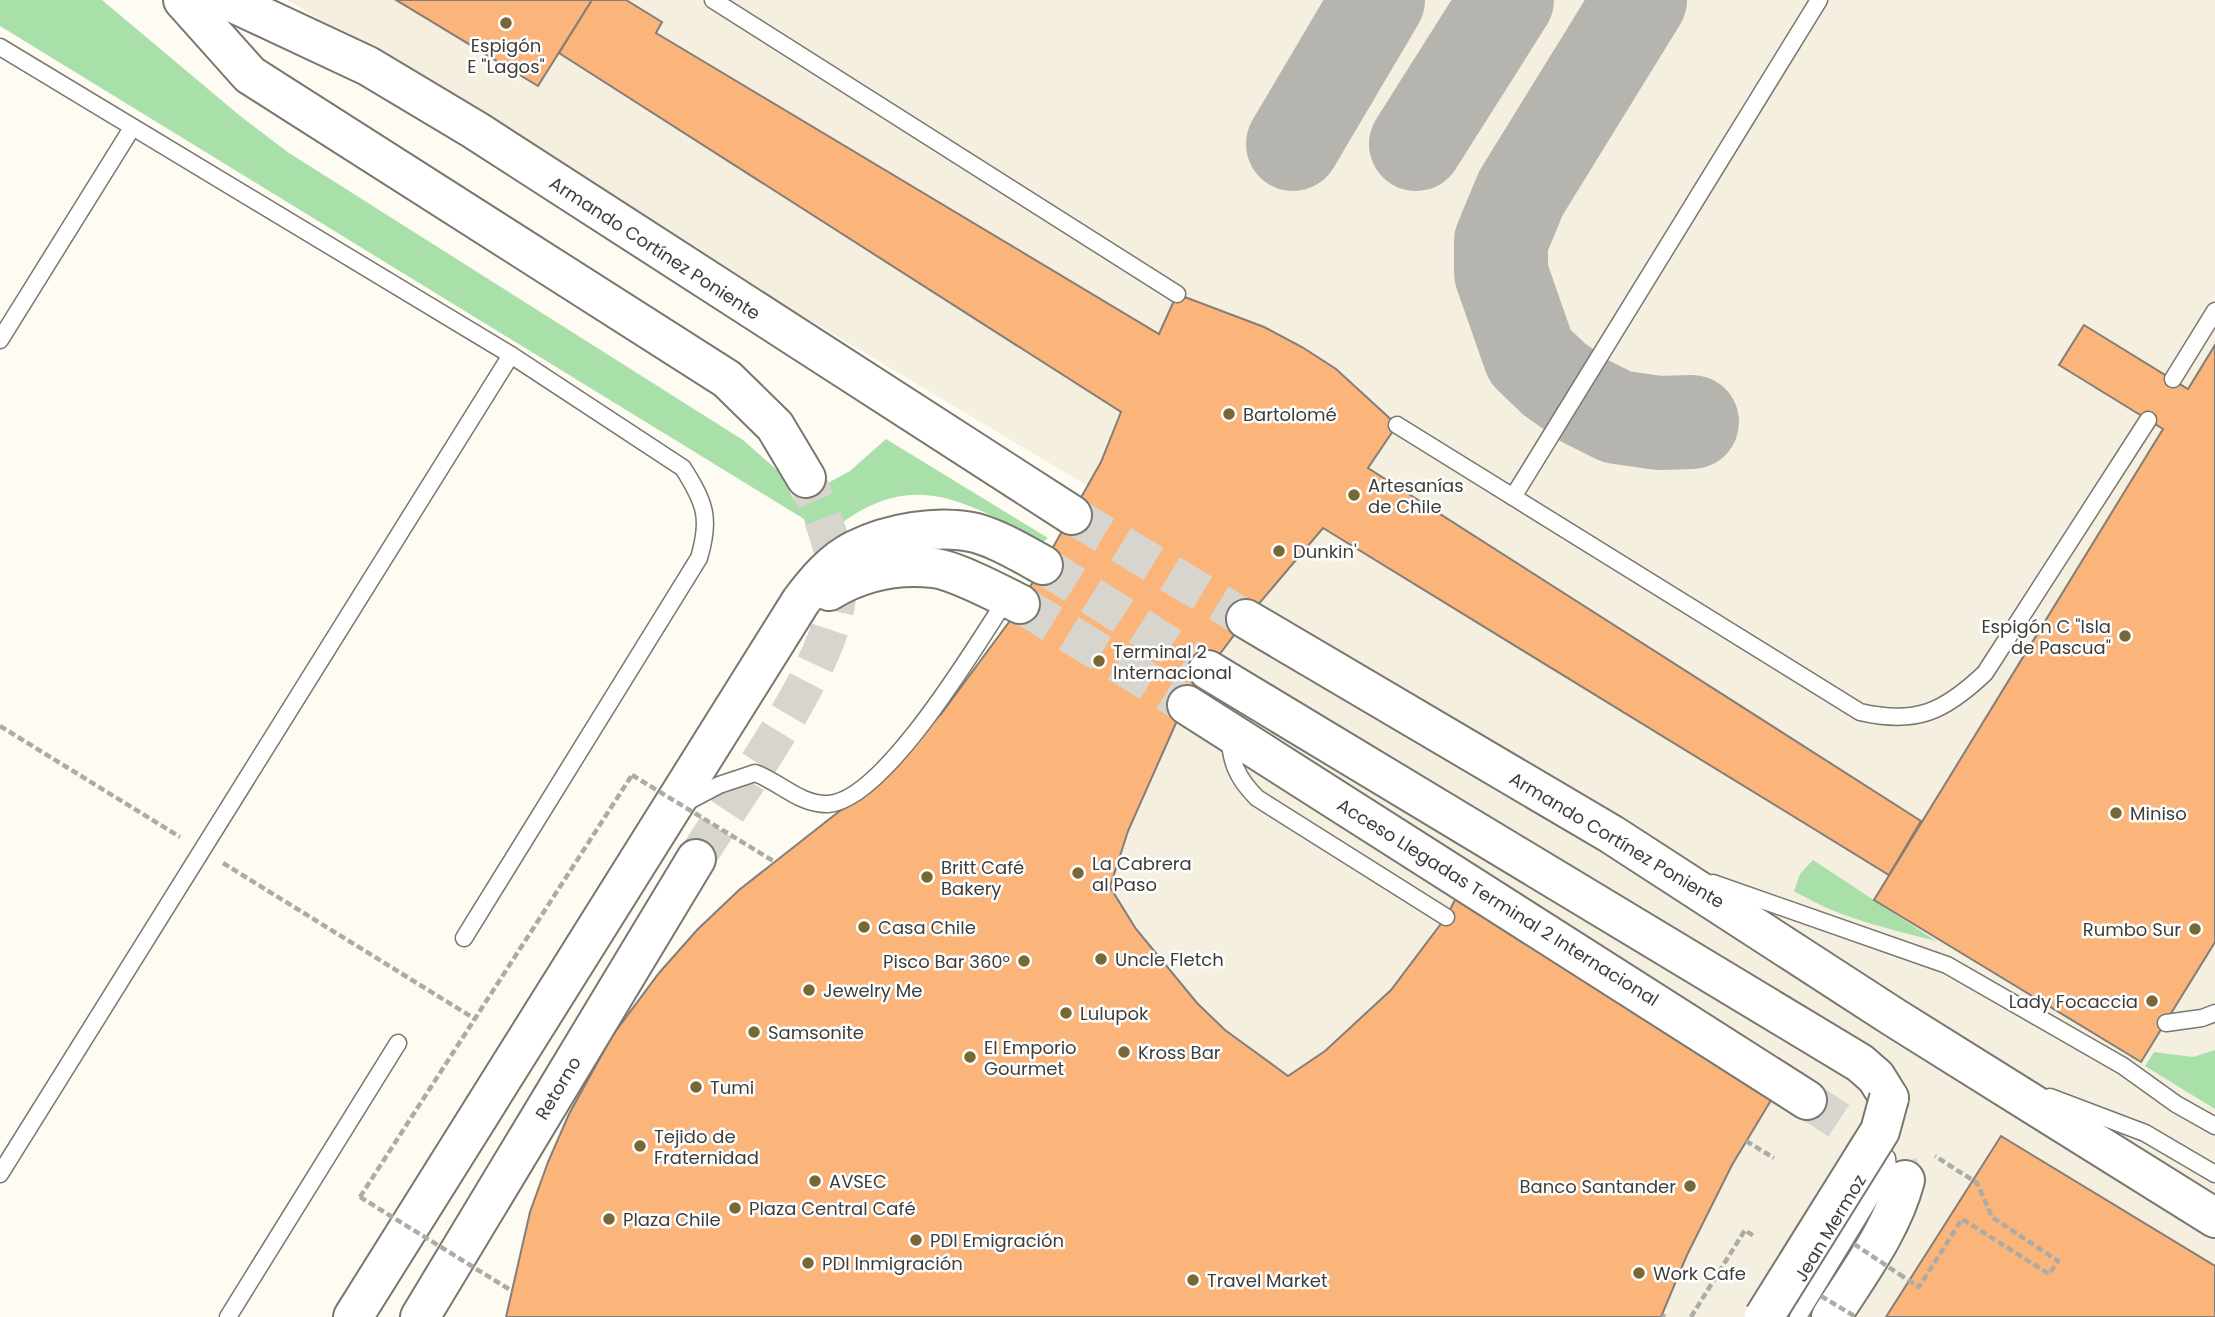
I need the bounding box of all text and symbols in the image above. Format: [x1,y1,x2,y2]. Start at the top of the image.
marker: Espigón E "Lagos" [498,15,514,31]
place label: Espigón E "Lagos" [467,33,545,79]
street label: Armando Cortínez Poniente [545,170,765,326]
place label: Bartolomé [1243,402,1337,427]
marker: Bartolomé [1221,406,1237,422]
place label: Artesanías de Chile [1368,473,1464,519]
marker: Artesanías de Chile [1346,487,1362,503]
place label: Dunkin' [1293,539,1357,564]
marker: Dunkin' [1271,543,1287,559]
place label: Espigón C "Isla de Pascua" [1981,614,2111,660]
marker: Espigón C "Isla de Pascua" [2117,628,2133,644]
place label: Terminal 2 Internacional [1113,639,1232,685]
marker: Terminal 2 Internacional [1091,653,1107,669]
street label: Armando Cortínez Poniente [1505,766,1729,914]
street label: Acceso Llegadas Terminal 2 Internacional [1332,792,1664,1012]
place label: Miniso [2130,801,2187,826]
marker: Miniso [2108,805,2124,821]
place label: La Cabrera al Paso [1092,851,1192,897]
place label: Britt Café Bakery [941,855,1024,901]
marker: La Cabrera al Paso [1070,865,1086,881]
marker: Britt Café Bakery [919,869,935,885]
place label: Casa Chile [878,915,976,940]
place label: Rumbo Sur [2083,917,2181,942]
marker: Casa Chile [856,919,872,935]
marker: Rumbo Sur [2187,921,2203,937]
place label: Uncle Fletch [1115,947,1224,972]
place label: Pisco Bar 360° [883,949,1010,974]
marker: Uncle Fletch [1093,951,1109,967]
marker: Pisco Bar 360° [1016,953,1032,969]
place label: Jewelry Me [823,978,922,1003]
marker: Jewelry Me [801,982,817,998]
place label: Lady Focaccia [2009,989,2138,1014]
marker: Lady Focaccia [2144,993,2160,1009]
place label: Lulupok [1080,1001,1149,1026]
marker: Lulupok [1058,1005,1074,1021]
place label: Samsonite [768,1020,864,1045]
marker: Samsonite [746,1024,762,1040]
place label: El Emporio Gourmet [984,1035,1077,1081]
place label: Kross Bar [1138,1040,1221,1065]
marker: Kross Bar [1116,1044,1132,1060]
marker: El Emporio Gourmet [962,1049,978,1065]
street label: Retorno [529,1052,587,1124]
place label: Tumi [710,1075,754,1100]
marker: Tumi [688,1079,704,1095]
place label: Tejido de Fraternidad [654,1124,759,1170]
marker: Tejido de Fraternidad [632,1138,648,1154]
place label: AVSEC [829,1169,887,1194]
street label: Jean Mermoz [1788,1170,1872,1286]
marker: AVSEC [807,1173,823,1189]
place label: Banco Santander [1519,1174,1676,1199]
marker: Banco Santander [1682,1178,1698,1194]
place label: Plaza Central Café [749,1196,916,1221]
marker: Plaza Central Café [727,1200,743,1216]
place label: Plaza Chile [623,1207,721,1232]
marker: Plaza Chile [601,1211,617,1227]
place label: PDI Emigración [930,1228,1064,1253]
marker: PDI Emigración [908,1232,924,1248]
place label: PDI Inmigración [822,1251,963,1276]
marker: PDI Inmigración [800,1255,816,1271]
place label: Work Cafe [1653,1261,1746,1286]
marker: Work Cafe [1631,1265,1647,1281]
place label: Travel Market [1207,1268,1327,1293]
marker: Travel Market [1185,1272,1201,1288]

